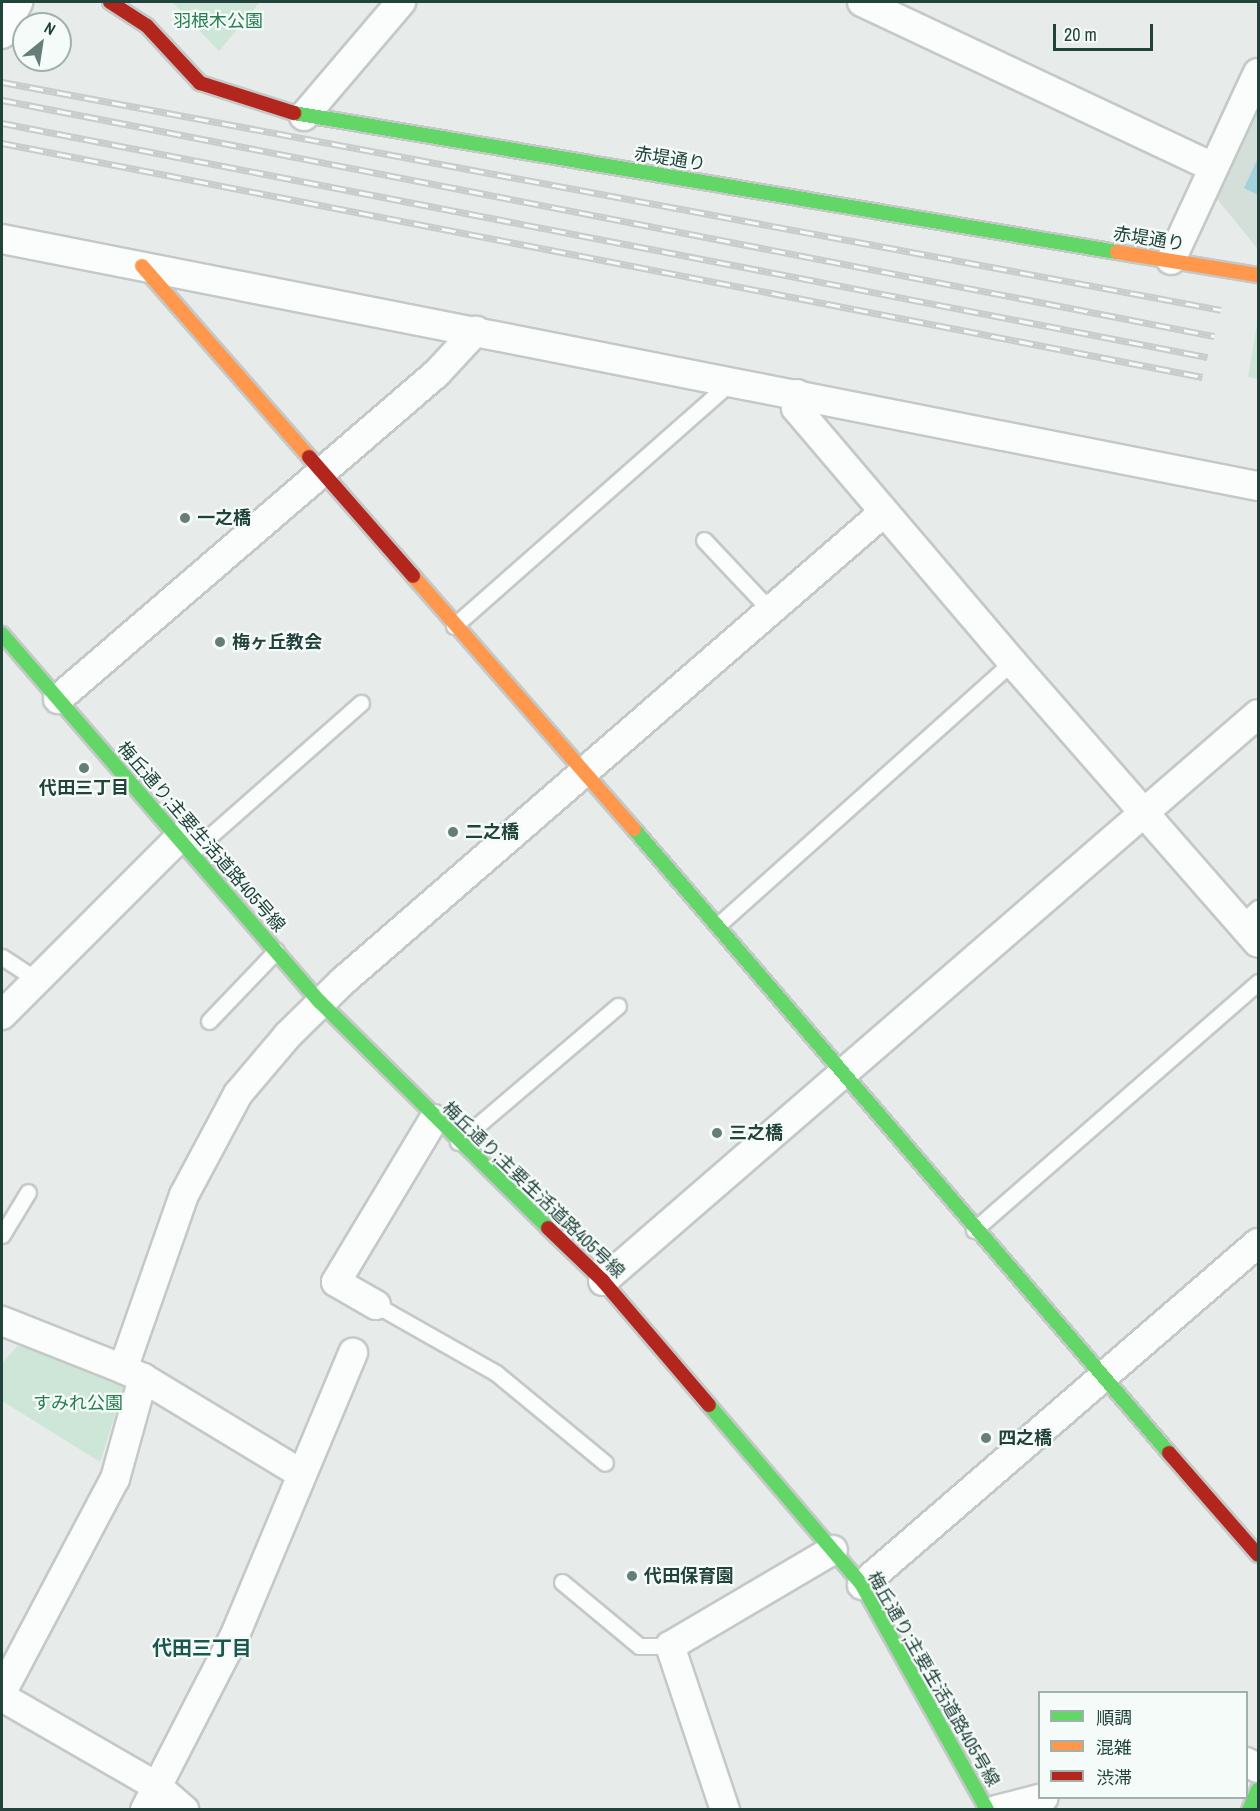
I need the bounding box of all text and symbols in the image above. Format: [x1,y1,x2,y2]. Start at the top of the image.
park label: 羽根木公園 [173,10,263,32]
north arrow [12,12,72,72]
scale bar [1056,12,1156,50]
text: N [40,16,60,40]
text: 20 m [1064,22,1097,47]
street label: 赤堤通り [633,143,707,175]
street label: 赤堤通り [1112,223,1186,255]
place label: 一之橋 [197,507,251,529]
marker: 一之橋 [178,511,192,525]
place label: 梅ヶ丘教会 [232,631,322,653]
marker: 梅ヶ丘教会 [213,635,227,649]
street label: 梅丘通り;主要生活道路405号線 [113,738,289,936]
marker: 代田三丁目 [77,761,91,775]
place label: 代田三丁目 [39,777,129,799]
place label: 二之橋 [465,821,519,843]
marker: 二之橋 [446,825,460,839]
street label: 梅丘通り;主要生活道路405号線 [437,1097,629,1283]
place label: 三之橋 [729,1122,783,1144]
marker: 三之橋 [710,1126,724,1140]
park label: すみれ公園 [33,1392,123,1414]
place label: 四之橋 [998,1427,1052,1449]
marker: 四之橋 [979,1431,993,1445]
place label: 代田保育園 [644,1565,734,1587]
street label: 梅丘通り;主要生活道路405号線 [862,1568,1004,1790]
marker: 代田保育園 [625,1569,639,1583]
district label: 代田三丁目 [152,1635,252,1659]
legend [1038,1691,1248,1799]
text: 順調 [1096,1705,1132,1730]
text: 混雑 [1096,1735,1132,1760]
text: 渋滞 [1096,1765,1132,1790]

